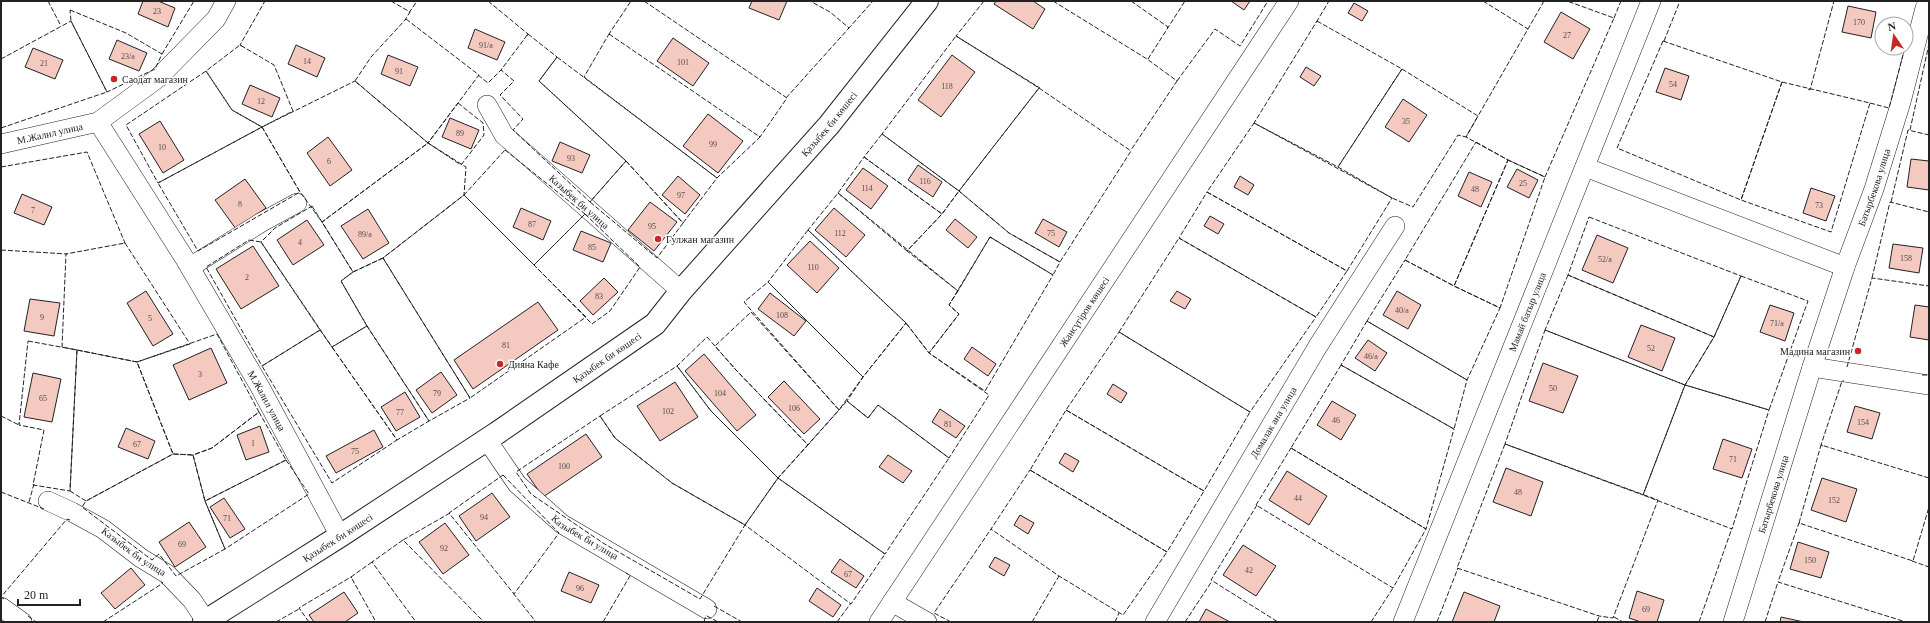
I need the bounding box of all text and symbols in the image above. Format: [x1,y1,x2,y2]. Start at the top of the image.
house number: 23 [153,7,161,16]
north arrow [1874,16,1914,56]
house number: 170 [1853,18,1865,27]
text: N [1887,20,1897,33]
house number: 27 [1563,31,1571,40]
house number: 91/а [479,41,493,50]
house number: 23/а [121,52,135,61]
house number: 14 [303,57,311,66]
house number: 101 [677,58,689,67]
house number: 21 [40,59,48,68]
house number: 91 [395,67,403,76]
marker: Саодат магазин [109,74,119,84]
place label: Саодат магазин [122,74,188,85]
house number: 54 [1669,80,1677,89]
house number: 118 [941,82,953,91]
street label: Қазыбек би көшесі [799,89,859,158]
house number: 12 [257,97,265,106]
house number: 35 [1402,117,1410,126]
street label: М.Жалил улица [16,120,84,146]
house number: 89 [456,129,464,138]
house number: 99 [709,140,717,149]
house number: 10 [158,143,166,152]
street label: Батырбекова улица [1855,147,1892,227]
house number: 93 [567,154,575,163]
house number: 6 [327,157,331,166]
street label: Казыбек би улица [547,172,612,231]
house number: 116 [919,177,931,186]
house number: 25 [1519,179,1527,188]
house number: 114 [861,184,873,193]
house number: 48 [1471,185,1479,194]
house number: 97 [677,191,685,200]
house number: 8 [238,200,242,209]
house number: 73 [1815,201,1823,210]
house number: 7 [31,206,35,215]
house number: 87 [528,220,536,229]
house number: 95 [648,222,656,231]
house number: 112 [834,229,846,238]
house number: 75 [1047,229,1055,238]
house number: 89/а [358,230,372,239]
marker: Гулжан магазин [653,234,663,244]
place label: Гулжан магазин [666,234,735,245]
house number: 4 [298,238,302,247]
house number: 85 [588,243,596,252]
house number: 158 [1900,254,1912,263]
house number: 52/а [1598,255,1612,264]
house number: 110 [807,263,819,272]
street label: Мамай батыр улица [1506,270,1548,353]
house number: 2 [245,273,249,282]
street label: Жансүгіров көшесі [1057,274,1111,349]
house number: 83 [595,292,603,301]
house number: 40/а [1395,306,1409,315]
house number: 108 [776,311,788,320]
house number: 9 [40,313,44,322]
house number: 5 [148,314,152,323]
house number: 71/а [1770,319,1784,328]
street label: Қазыбек би көшесі [570,330,643,385]
house number: 81 [502,341,510,350]
house number: 52 [1647,344,1655,353]
place label: Мадина магазин [1780,346,1851,357]
marker: Мадина магазин [1853,346,1863,356]
house number: 46/а [1364,352,1378,361]
marker: Дияна Кафе [495,359,505,369]
place label: Дияна Кафе [508,359,560,370]
street label: М.Жалил улица [246,368,288,433]
house number: 3 [198,370,202,379]
street label: Домалак ана улица [1248,384,1299,460]
house number: 50 [1549,384,1557,393]
house number: 79 [433,389,441,398]
house number: 104 [714,389,726,398]
house number: 65 [39,394,47,403]
house number: 106 [788,404,800,413]
house number: 102 [662,407,674,416]
house number: 77 [396,408,404,417]
house number: 46 [1332,416,1340,425]
house number: 154 [1857,418,1869,427]
house number: 81 [944,420,952,429]
house number: 1 [251,439,255,448]
house number: 67 [133,440,141,449]
house number: 75 [351,447,359,456]
street label: Батырбекова улица [1755,453,1790,534]
house number: 71 [1729,455,1737,464]
house number: 100 [558,462,570,471]
house number: 48 [1514,488,1522,497]
house number: 44 [1294,494,1302,503]
house number: 152 [1828,496,1840,505]
street label: Қазыбек би көшесі [300,511,375,564]
street label: Казыбек би улица [550,512,621,562]
house number: 94 [480,513,488,522]
house number: 71 [223,514,231,523]
street label: Казыбек би улица [100,525,169,578]
house number: 69 [178,540,186,549]
house number: 92 [440,544,448,553]
house number: 150 [1804,556,1816,565]
house number: 42 [1245,566,1253,575]
house number: 67 [844,570,852,579]
scale bar [18,581,80,607]
house number: 96 [576,584,584,593]
text: 20 m [24,588,49,602]
house number: 69 [1642,605,1650,614]

